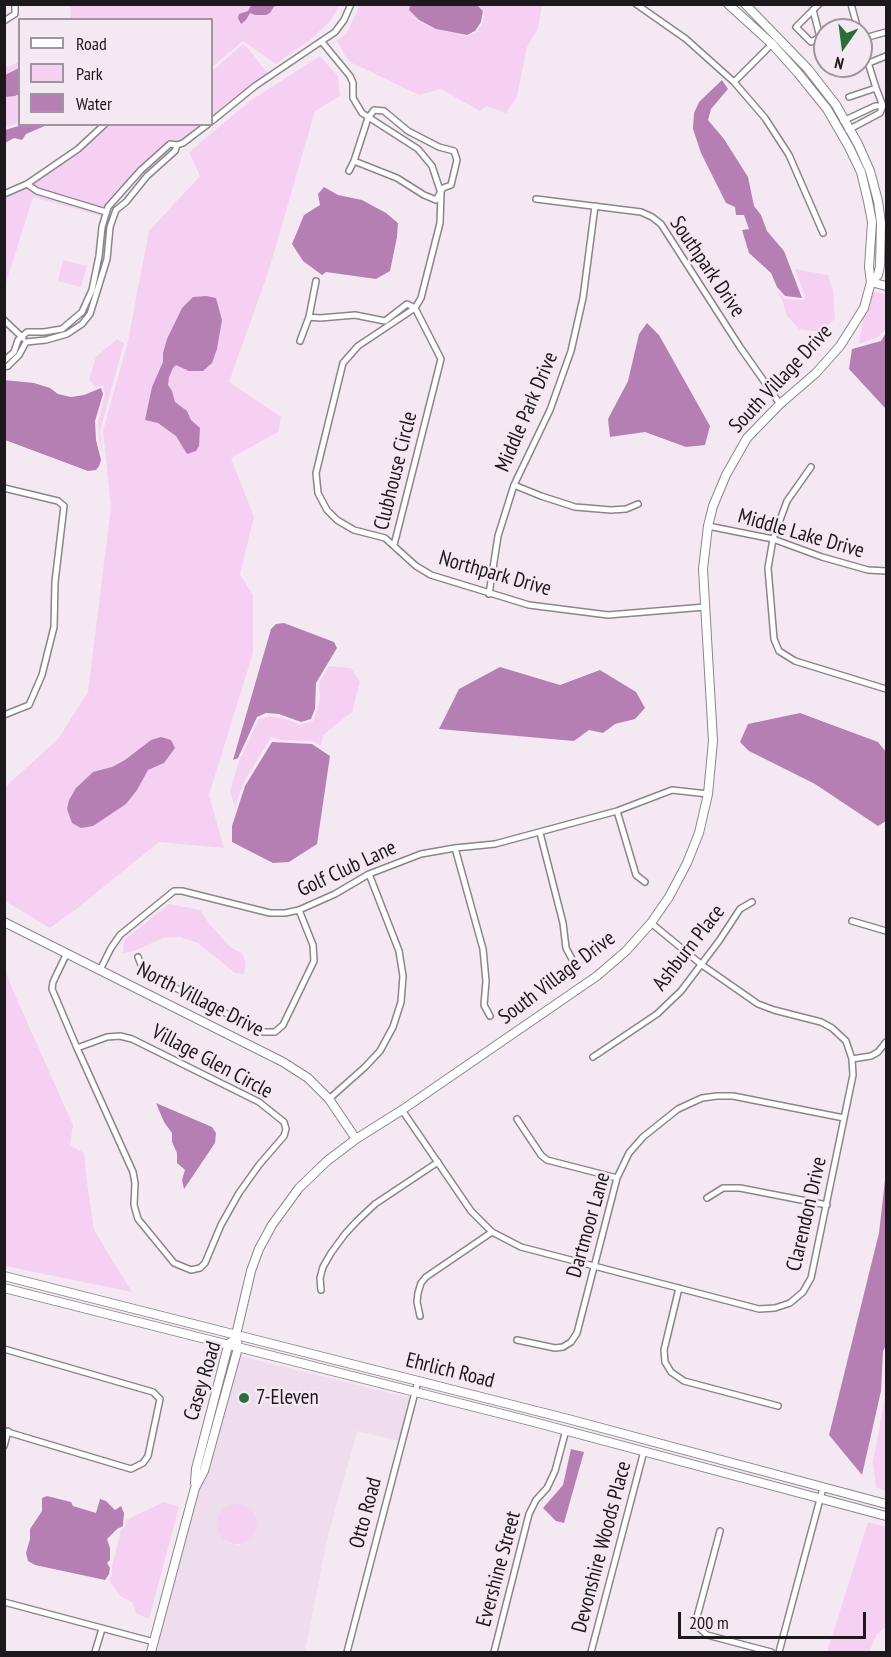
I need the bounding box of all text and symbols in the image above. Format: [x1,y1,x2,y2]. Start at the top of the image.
legend [18,18,213,126]
north arrow [813,18,873,78]
text: Road [76,32,107,55]
text: N [833,53,846,74]
text: Park [76,62,103,85]
text: Water [76,92,112,115]
street label: Southpark Drive [664,212,750,322]
street label: South Village Drive [724,319,838,439]
street label: Middle Park Drive [490,348,564,476]
street label: Clubhouse Circle [369,409,423,533]
street label: Middle Lake Drive [735,504,867,564]
street label: Northpark Drive [436,546,554,602]
street label: Golf Club Lane [294,835,400,903]
street label: Ashburn Place [648,900,730,996]
street label: South Village Drive [494,926,620,1030]
street label: North Village Drive [132,957,268,1043]
street label: Village Glen Circle [147,1020,277,1104]
street label: Clarendon Drive [782,1154,832,1274]
street label: Dartmoor Lane [562,1170,616,1280]
street label: Casey Road [179,1338,227,1424]
street label: Ehrlich Road [403,1348,497,1394]
place label: 7-Eleven [256,1385,319,1411]
marker: 7-Eleven [237,1391,251,1405]
street label: Devonshire Woods Place [567,1459,637,1635]
street label: Otto Road [344,1475,388,1551]
street label: Evershine Street [472,1509,526,1629]
scale bar [681,1600,868,1638]
text: 200 m [689,1611,729,1634]

